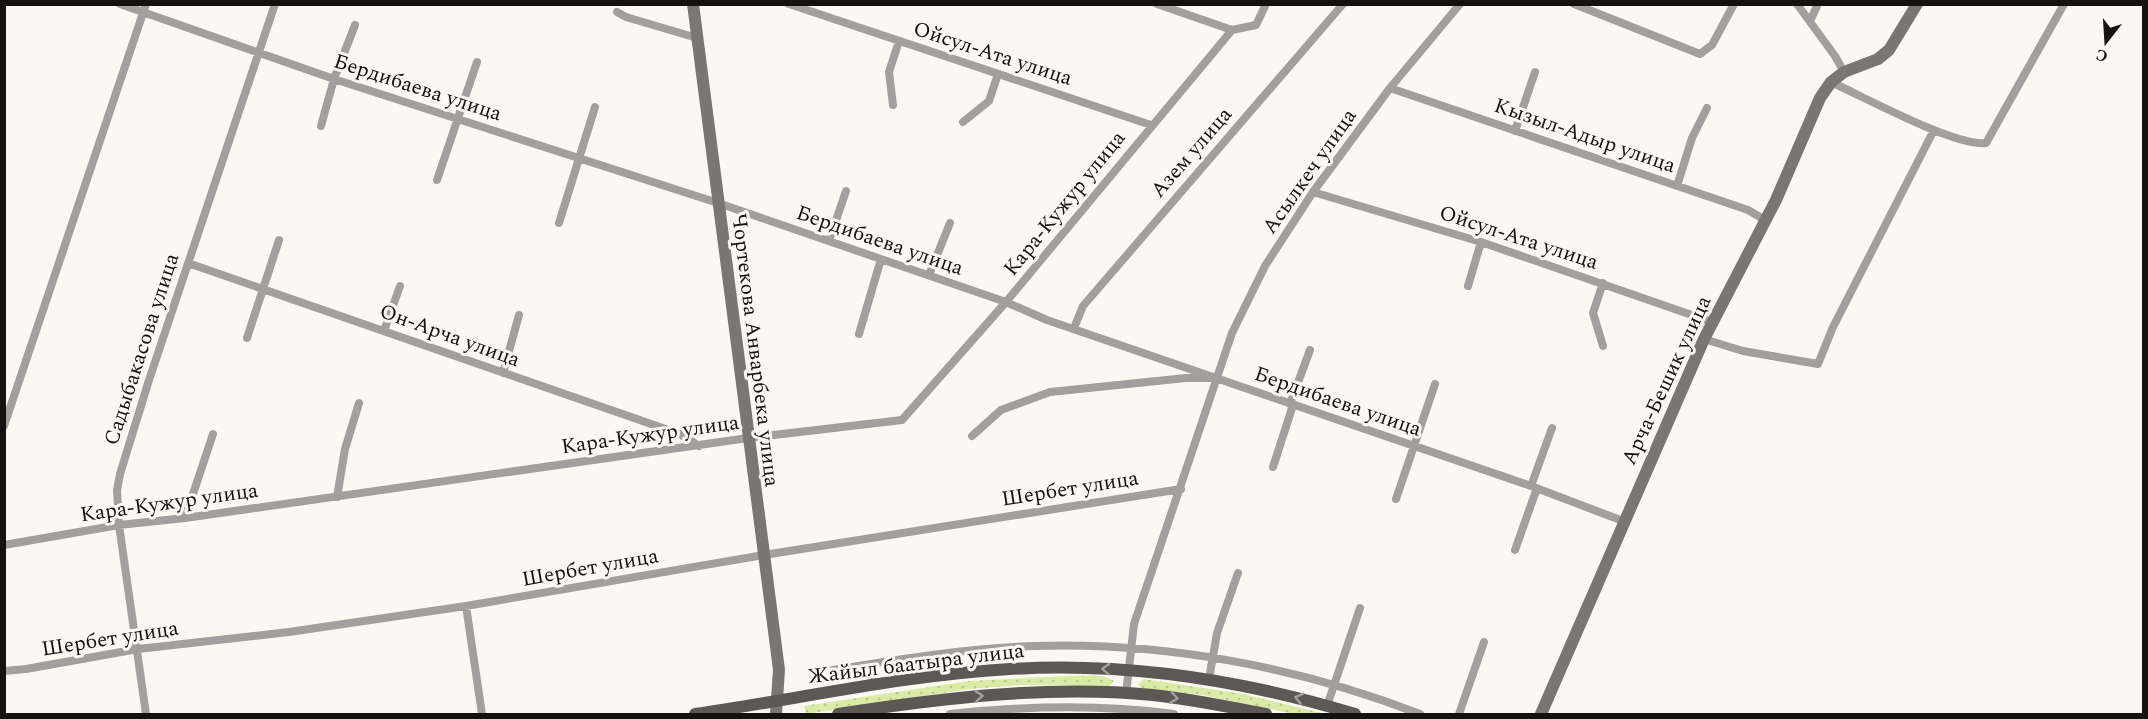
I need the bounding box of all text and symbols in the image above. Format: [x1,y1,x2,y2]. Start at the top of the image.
north arrow [2076,12,2136,72]
street label: Ойсул-Ата улица [909,13,1077,95]
text: С [2093,42,2111,69]
street label: Бердибаева улица [329,46,507,130]
street label: Кызыл-Адыр улица [1490,90,1680,182]
street label: Азем улица [1143,100,1241,205]
street label: Асылкеч улица [1255,102,1365,241]
street label: Кара-Кужур улица [996,123,1134,283]
street label: Бердибаева улица [792,197,968,285]
street label: Ойсул-Ата улица [1435,197,1603,279]
street label: Чортекова Анварбека улица [722,212,788,489]
street label: Садыбакасова улица [96,248,188,450]
street label: Арча-Бешик улица [1614,290,1721,470]
street label: Он-Арча улица [375,296,525,376]
street label: Бердибаева улица [1250,358,1426,446]
street label: Кара-Кужур улица [559,407,742,463]
street label: Шербет улица [999,462,1142,516]
street label: Кара-Кужур улица [78,475,261,531]
street label: Шербет улица [519,540,662,596]
street label: Шербет улица [39,612,182,666]
street label: Жайыл баатыра улица [806,635,1027,693]
one-way arrow [1102,663,1111,676]
one-way arrow [975,690,984,703]
one-way arrow [1169,692,1178,704]
one-way arrow [1294,693,1305,705]

